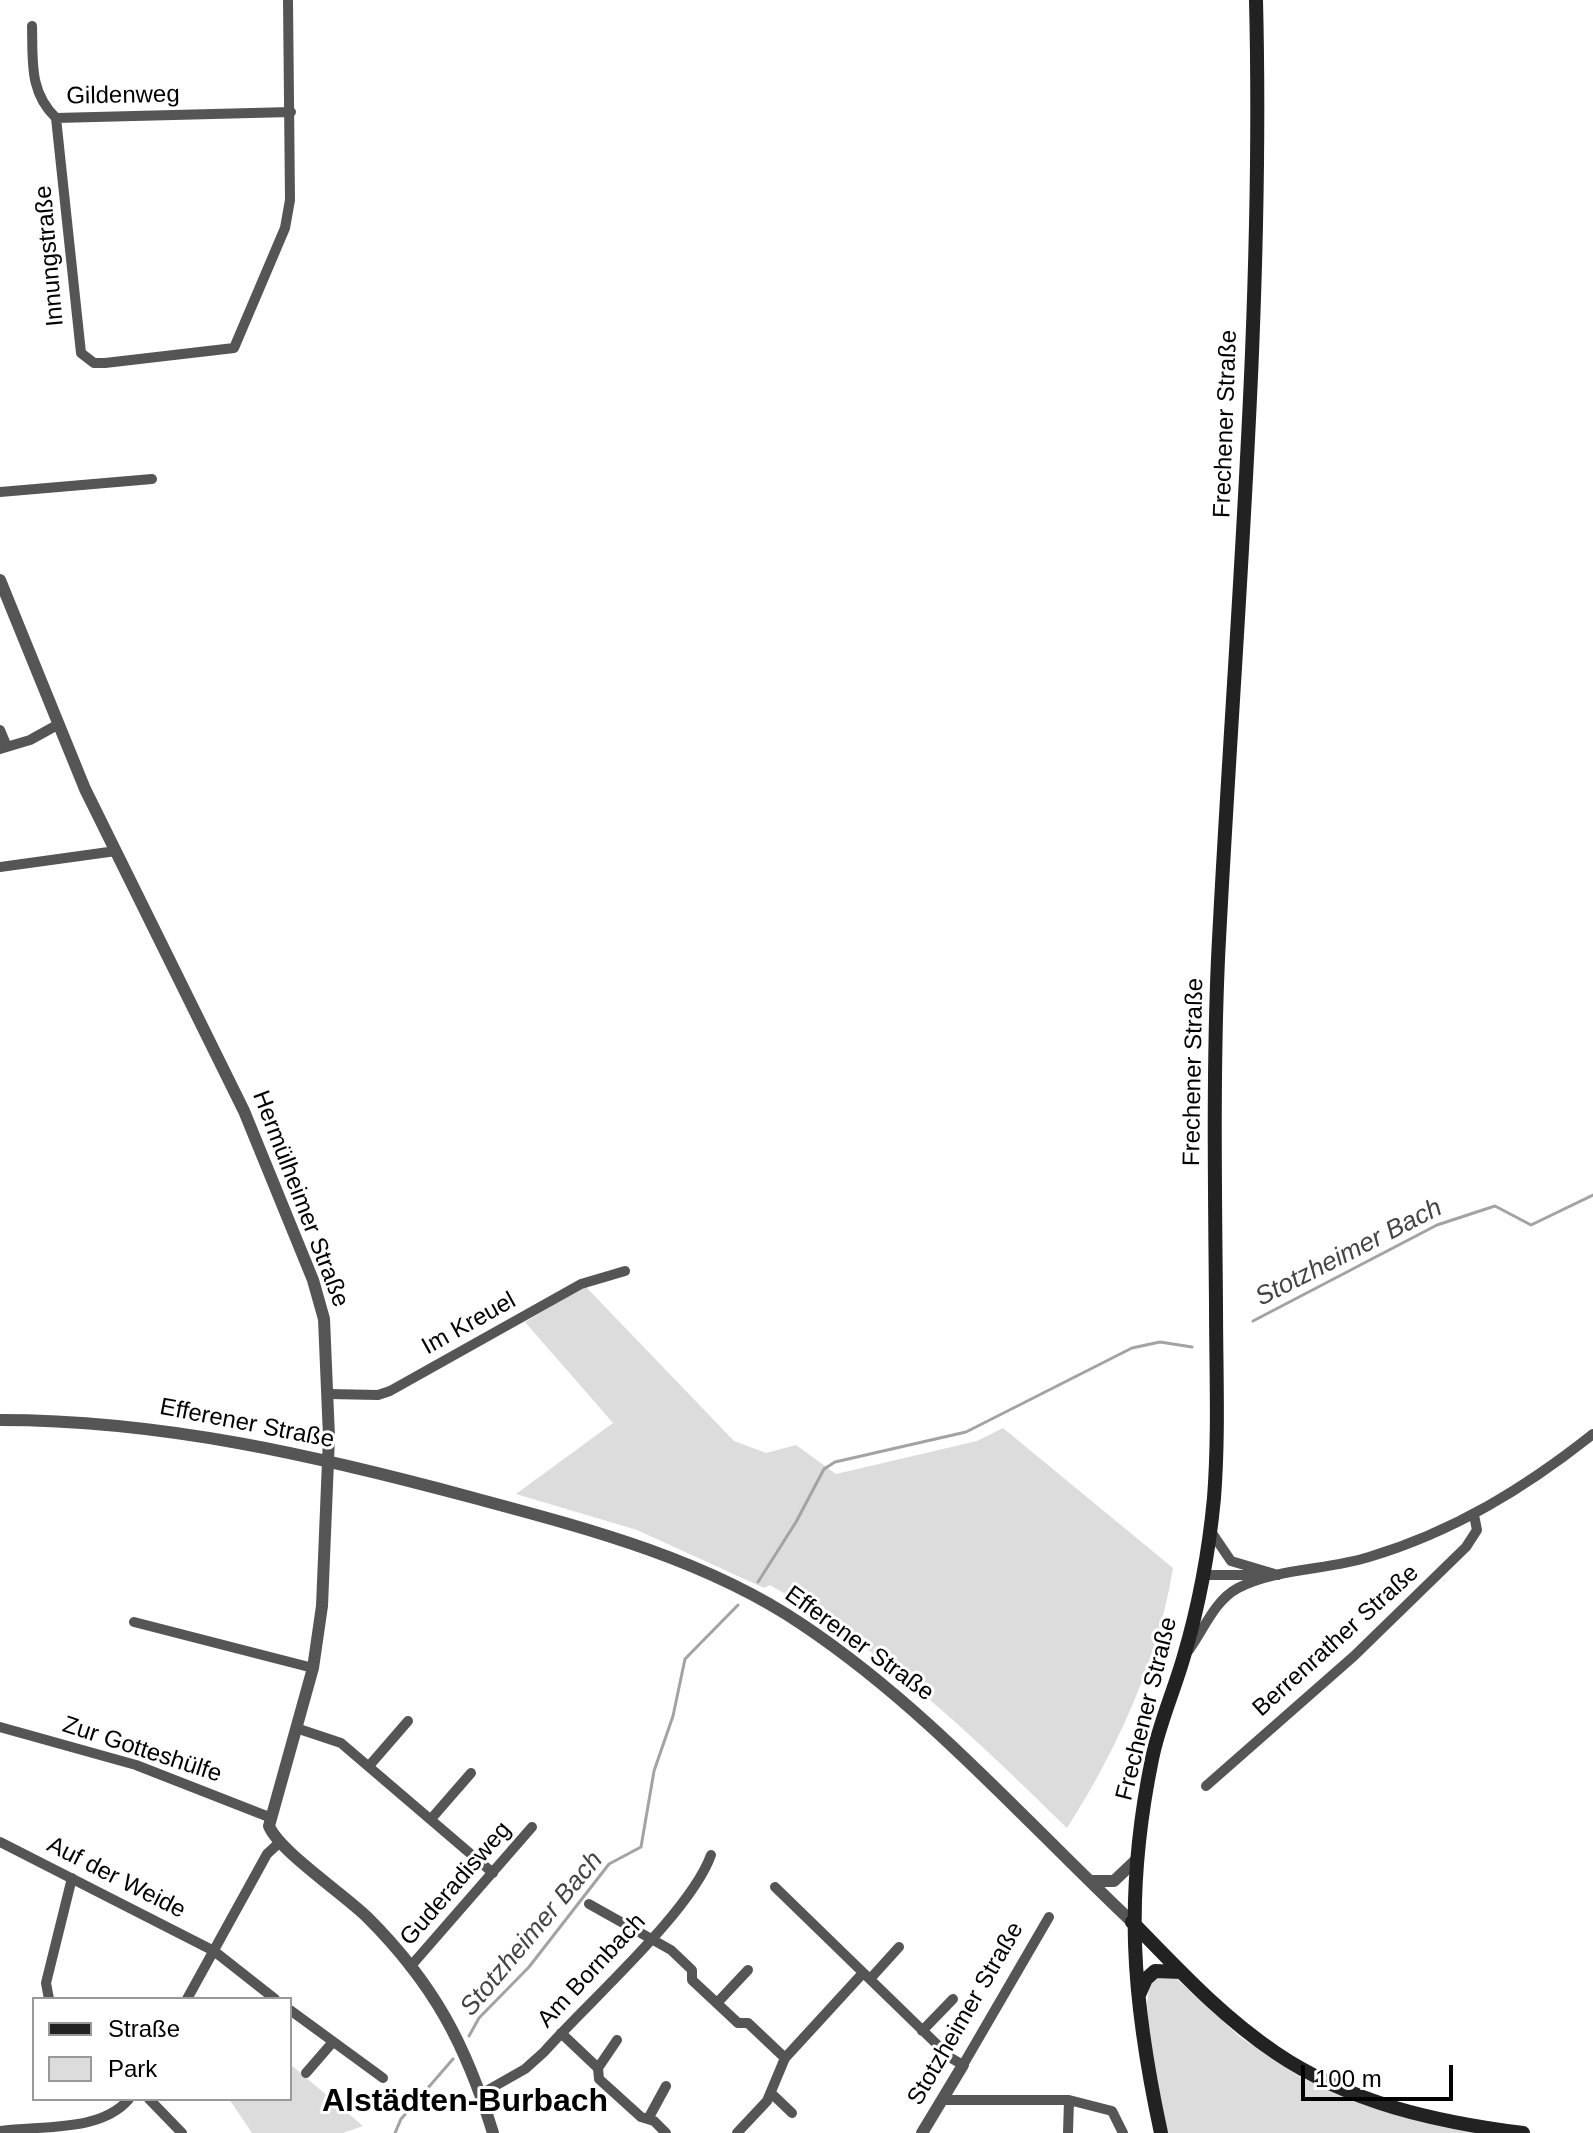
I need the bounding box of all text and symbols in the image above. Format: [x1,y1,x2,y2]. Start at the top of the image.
street label: Gildenweg [66,81,180,111]
street label: Innungstraße [29,184,71,328]
street label: Frechener Straße [1208,330,1244,518]
street label: Frechener Straße [1178,978,1210,1166]
street label: Hermülheimer Straße [245,1087,355,1311]
water label: Stotzheimer Bach [1250,1193,1448,1313]
street label: Im Kreuel [417,1287,521,1361]
street label: Efferener Straße [157,1393,337,1455]
street label: Berrenrather Straße [1247,1559,1425,1723]
street label: Efferener Straße [779,1580,939,1708]
street label: Frechener Straße [1110,1614,1184,1804]
street label: Zur Gotteshülfe [59,1711,225,1789]
street label: Guderadisweg [394,1816,518,1952]
street label: Auf der Weide [42,1831,190,1925]
water label: Stotzheimer Bach [454,1845,610,2023]
street label: Am Bornbach [532,1908,652,2034]
street label: Stotzheimer Straße [902,1917,1030,2111]
legend [32,1997,292,2101]
text: Straße [108,2015,180,2042]
scale bar [1305,2049,1457,2099]
text: Park [108,2055,157,2082]
text: 100 m [1315,2065,1382,2092]
district label: Alstädten-Burbach [322,2083,608,2121]

